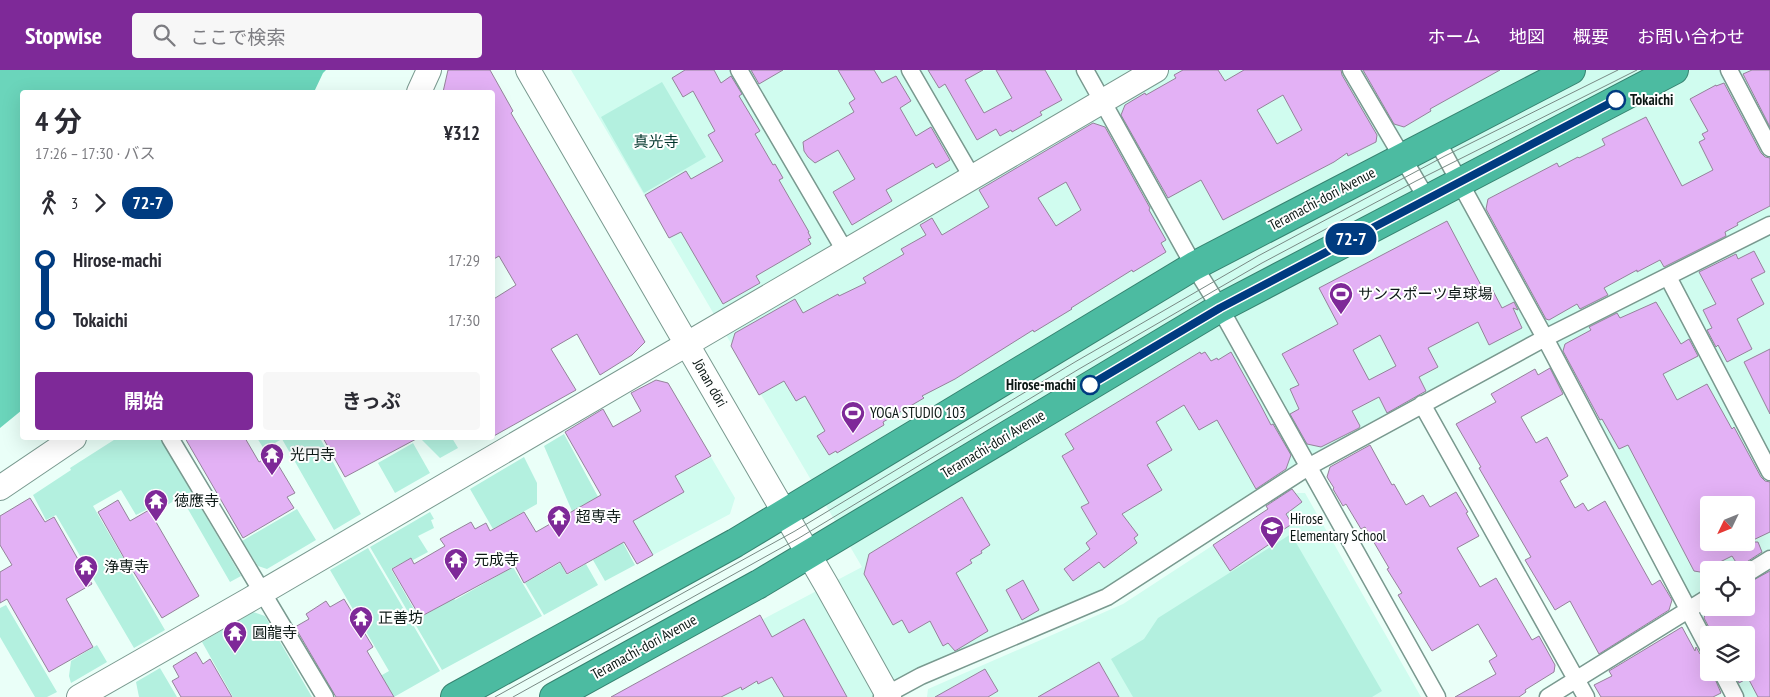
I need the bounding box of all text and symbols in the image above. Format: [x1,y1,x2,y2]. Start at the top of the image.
search box [132,13,482,58]
text: Stopwise [25,20,102,51]
icon: search [150,21,178,49]
text: ここで検索 [190,25,285,49]
text: ホーム [1428,25,1481,48]
text: 地図 [1509,25,1545,48]
text: 概要 [1573,25,1609,48]
text: お問い合わせ [1637,25,1745,48]
marker: Tokaichi [1606,90,1626,110]
place label: Tokaichi [1630,90,1673,109]
text: 4 分 [35,102,82,139]
text: ¥312 [444,121,480,145]
park label: 真光寺 [633,132,679,151]
text: 17:26 – 17:30 · バス [35,143,155,163]
street label: Teramachi-dori Avenue [1265,163,1378,235]
icon: walk [35,189,63,217]
icon: forward [86,189,114,217]
text: 72-7 [132,191,163,214]
text: 3 [71,193,78,213]
line badge: 72-7 [1316,223,1386,255]
text: 72-7 [1335,227,1367,250]
text: Hirose-machi [73,248,162,272]
text: 17:29 [448,250,480,270]
sports icon: サンスポーツ卓球場 [1328,281,1354,315]
place label: サンスポーツ卓球場 [1358,284,1492,303]
text: Tokaichi [73,308,128,332]
text: 17:30 [448,310,480,330]
street label: Jōnan dōri [689,354,732,410]
button: 開始 [35,372,253,430]
button: きっぷ [263,372,480,430]
place label: Hirose-machi [1006,375,1076,394]
marker: Hirose-machi [1080,375,1100,395]
sports icon: YOGA STUDIO 103 [840,400,866,434]
place label: YOGA STUDIO 103 [870,403,966,422]
street label: Teramachi-dori Avenue [937,405,1048,482]
temple icon: 光円寺 [259,442,285,476]
place label: 光円寺 [290,445,335,464]
temple icon: 徳應寺 [143,488,169,522]
place label: 徳應寺 [174,491,219,510]
north arrow [1700,496,1755,551]
map controls [1700,496,1755,681]
temple icon: 超専寺 [546,504,572,538]
place label: 超専寺 [576,507,621,526]
place label: Hirose Elementary School [1290,509,1387,545]
school or university icon: Hirose Elementary School [1259,515,1285,549]
temple icon: 元成寺 [443,547,469,581]
place label: 元成寺 [474,550,519,569]
temple icon: 浄専寺 [73,554,99,588]
place label: 浄専寺 [104,557,149,576]
button: locate [1700,561,1755,616]
temple icon: 正善坊 [348,605,374,639]
place label: 正善坊 [378,608,423,627]
street label: Teramachi-dori Avenue [588,610,700,683]
temple icon: 圓龍寺 [222,620,248,654]
place label: 圓龍寺 [252,623,297,642]
button: layers [1700,626,1755,681]

